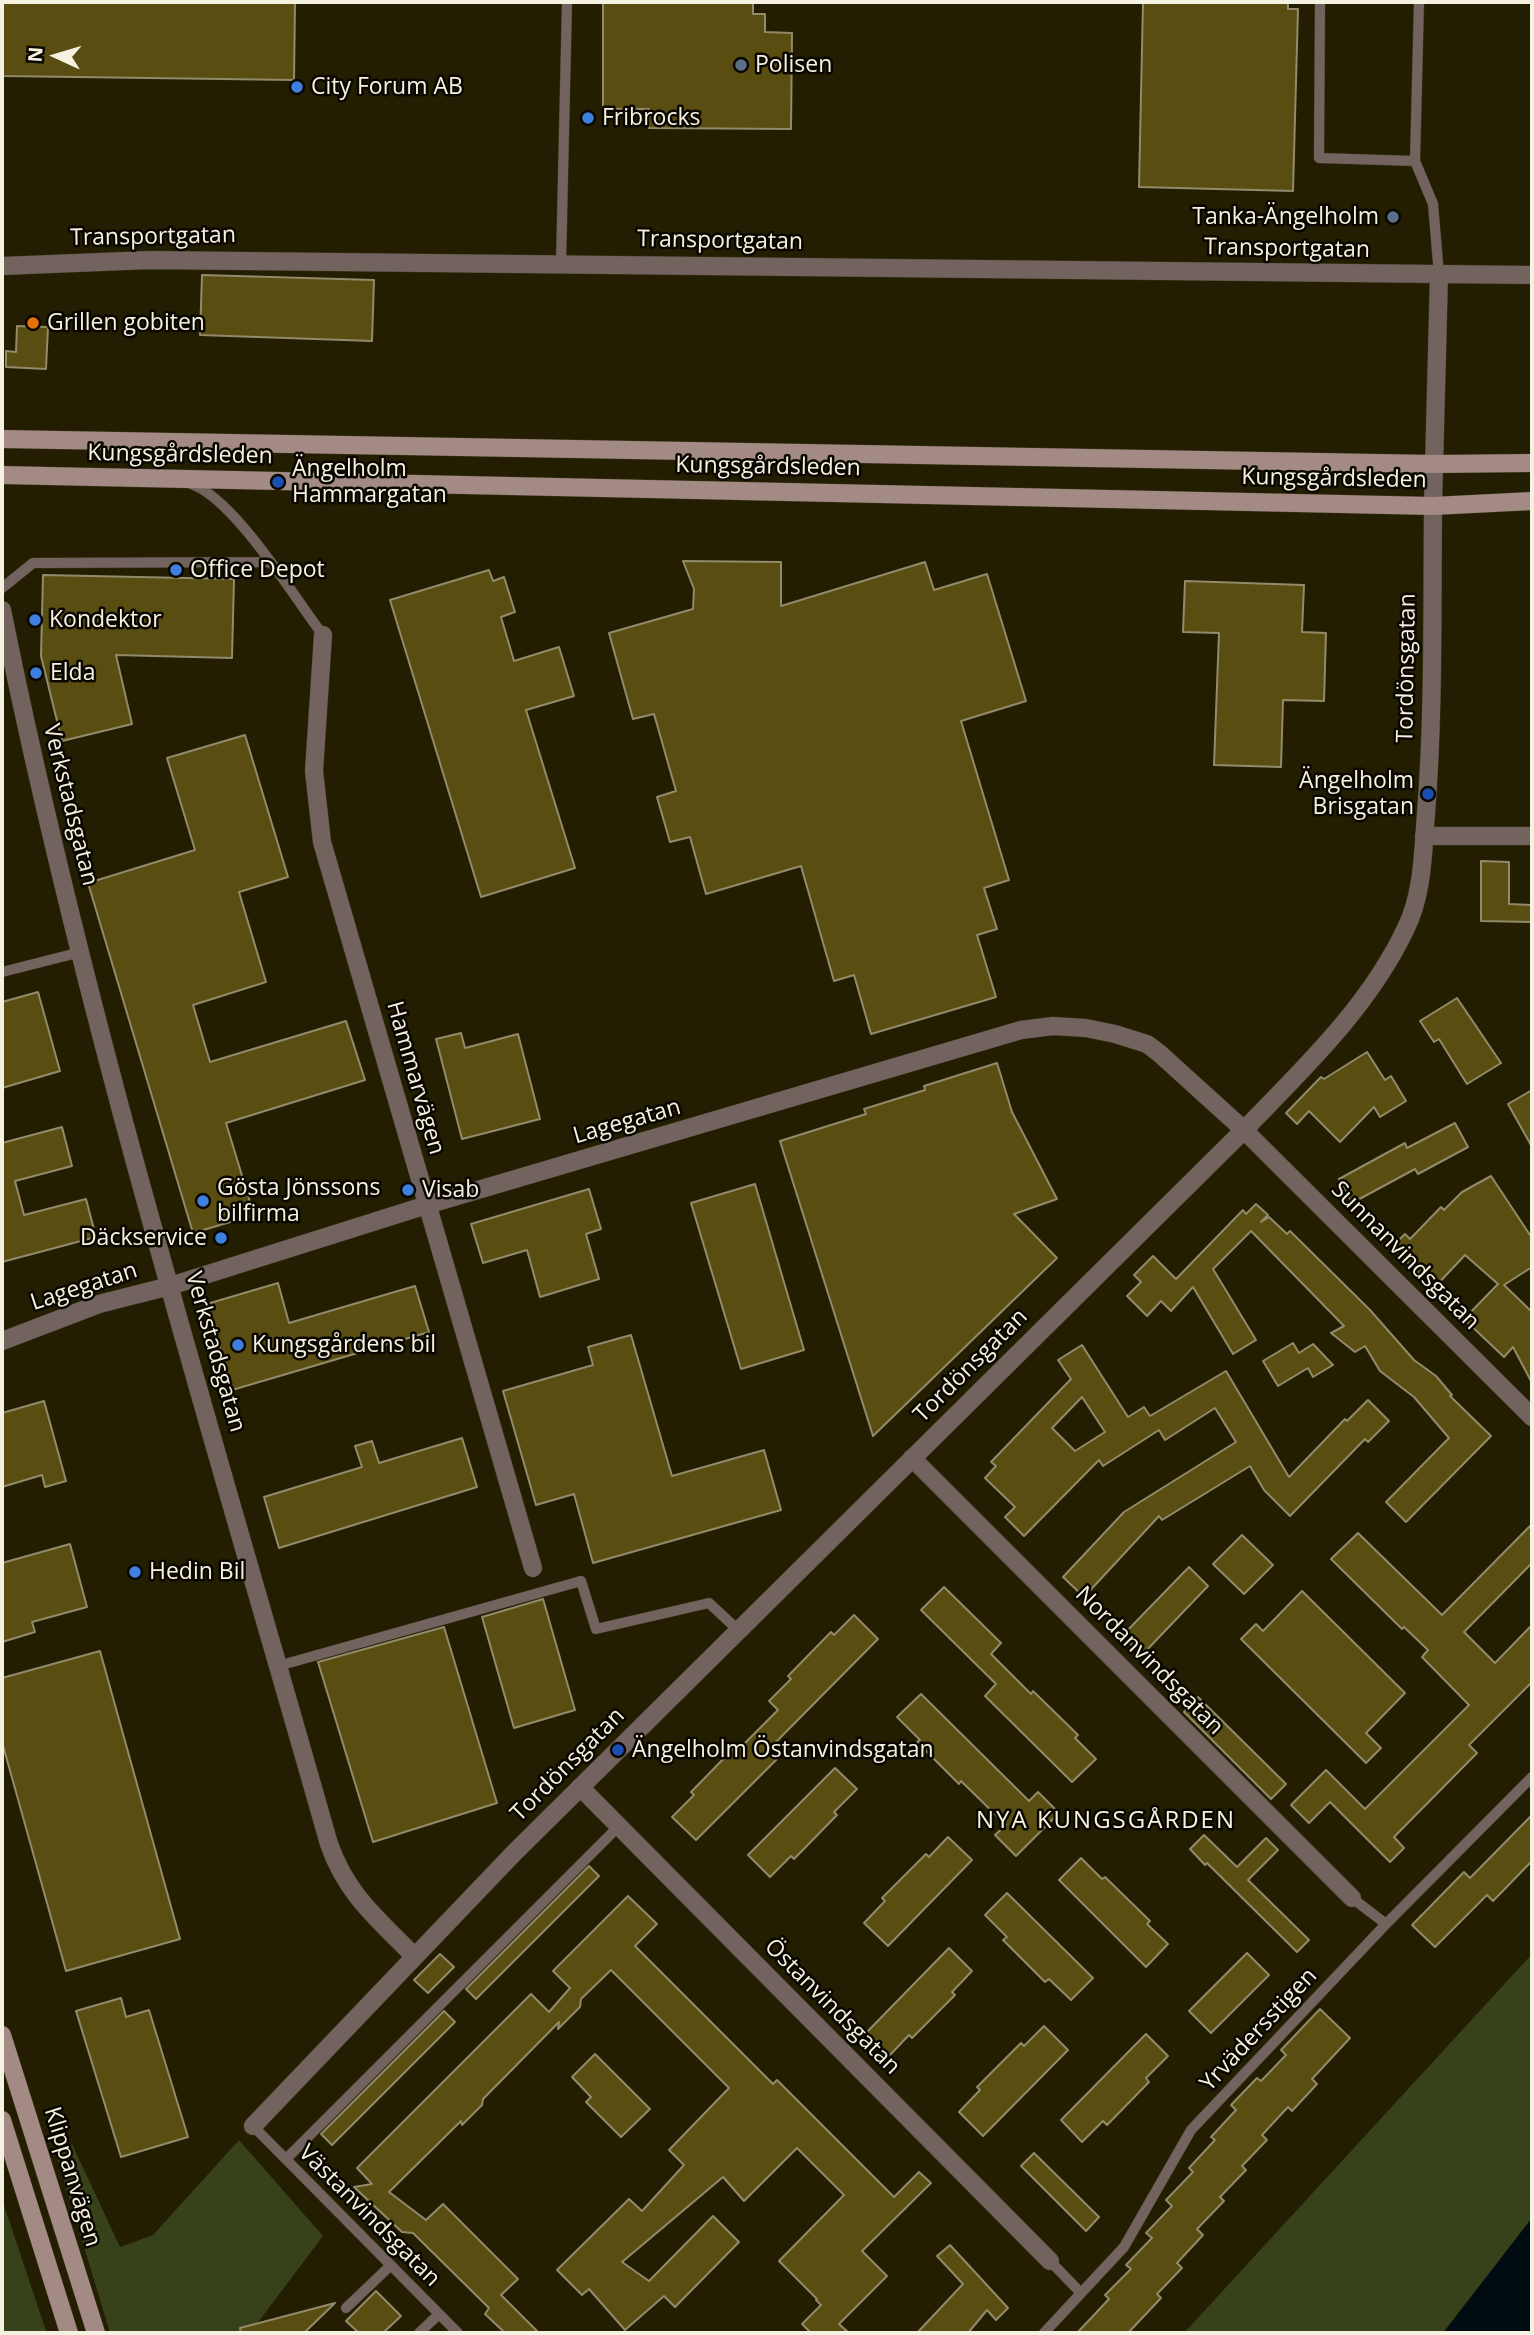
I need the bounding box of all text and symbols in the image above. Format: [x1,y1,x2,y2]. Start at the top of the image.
north arrow [21,21,91,91]
text: N [22,46,49,63]
place label: Polisen [755,51,832,79]
marker: Polisen [733,57,749,73]
place label: City Forum AB [311,73,463,101]
marker: City Forum AB [289,79,305,95]
place label: Fribrocks [602,104,700,132]
marker: Fribrocks [580,110,596,126]
place label: Tanka-Ängelholm [1192,203,1379,231]
marker: Tanka-Ängelholm [1385,209,1401,225]
street label: Transportgatan [70,222,236,252]
street label: Transportgatan [637,226,803,256]
street label: Transportgatan [1204,234,1370,264]
place label: Grillen gobiten [47,309,205,337]
marker: Grillen gobiten [25,315,41,331]
street label: Kungsgårdsleden [87,440,273,470]
street label: Kungsgårdsleden [675,452,861,482]
place label: Ängelholm Hammargatan [292,455,447,509]
street label: Kungsgårdsleden [1241,464,1427,494]
marker: Ängelholm Hammargatan [270,474,286,490]
place label: Office Depot [190,556,325,584]
marker: Office Depot [168,562,184,578]
street label: Tordönsgatan [1392,593,1422,743]
place label: Kondektor [49,606,162,634]
marker: Kondektor [27,612,43,628]
place label: Elda [50,659,95,687]
marker: Elda [28,665,44,681]
street label: Verkstadsgatan [37,721,103,889]
place label: Ängelholm Brisgatan [1299,767,1414,821]
marker: Ängelholm Brisgatan [1420,786,1436,802]
street label: Hammarvägen [380,998,450,1158]
street label: Lagegatan [570,1093,684,1151]
place label: Gösta Jönssons bilfirma [217,1174,380,1228]
place label: Visab [422,1176,479,1204]
street label: Sunnanvindsgatan [1325,1176,1485,1336]
marker: Visab [400,1182,416,1198]
marker: Gösta Jönssons bilfirma [195,1193,211,1209]
place label: Däckservice [80,1224,207,1252]
marker: Däckservice [213,1230,229,1246]
street label: Lagegatan [27,1257,141,1317]
street label: Verkstadsgatan [179,1269,251,1435]
street label: Tordönsgatan [908,1303,1034,1429]
place label: Kungsgårdens bil [252,1331,436,1359]
marker: Kungsgårdens bil [230,1337,246,1353]
place label: Hedin Bil [149,1558,245,1586]
marker: Hedin Bil [127,1564,143,1580]
street label: Nordanvindsgatan [1069,1581,1229,1741]
street label: Tordönsgatan [505,1702,631,1828]
place label: Ängelholm Östanvindsgatan [632,1736,934,1764]
marker: Ängelholm Östanvindsgatan [610,1742,626,1758]
district label: NYA KUNGSGÅRDEN [978,1807,1234,1835]
street label: Östanvindsgatan [758,1933,906,2081]
street label: Yrvädersstigen [1195,1963,1323,2097]
street label: Klippanvägen [38,2104,106,2250]
street label: Västanvindsgatan [292,2139,446,2293]

